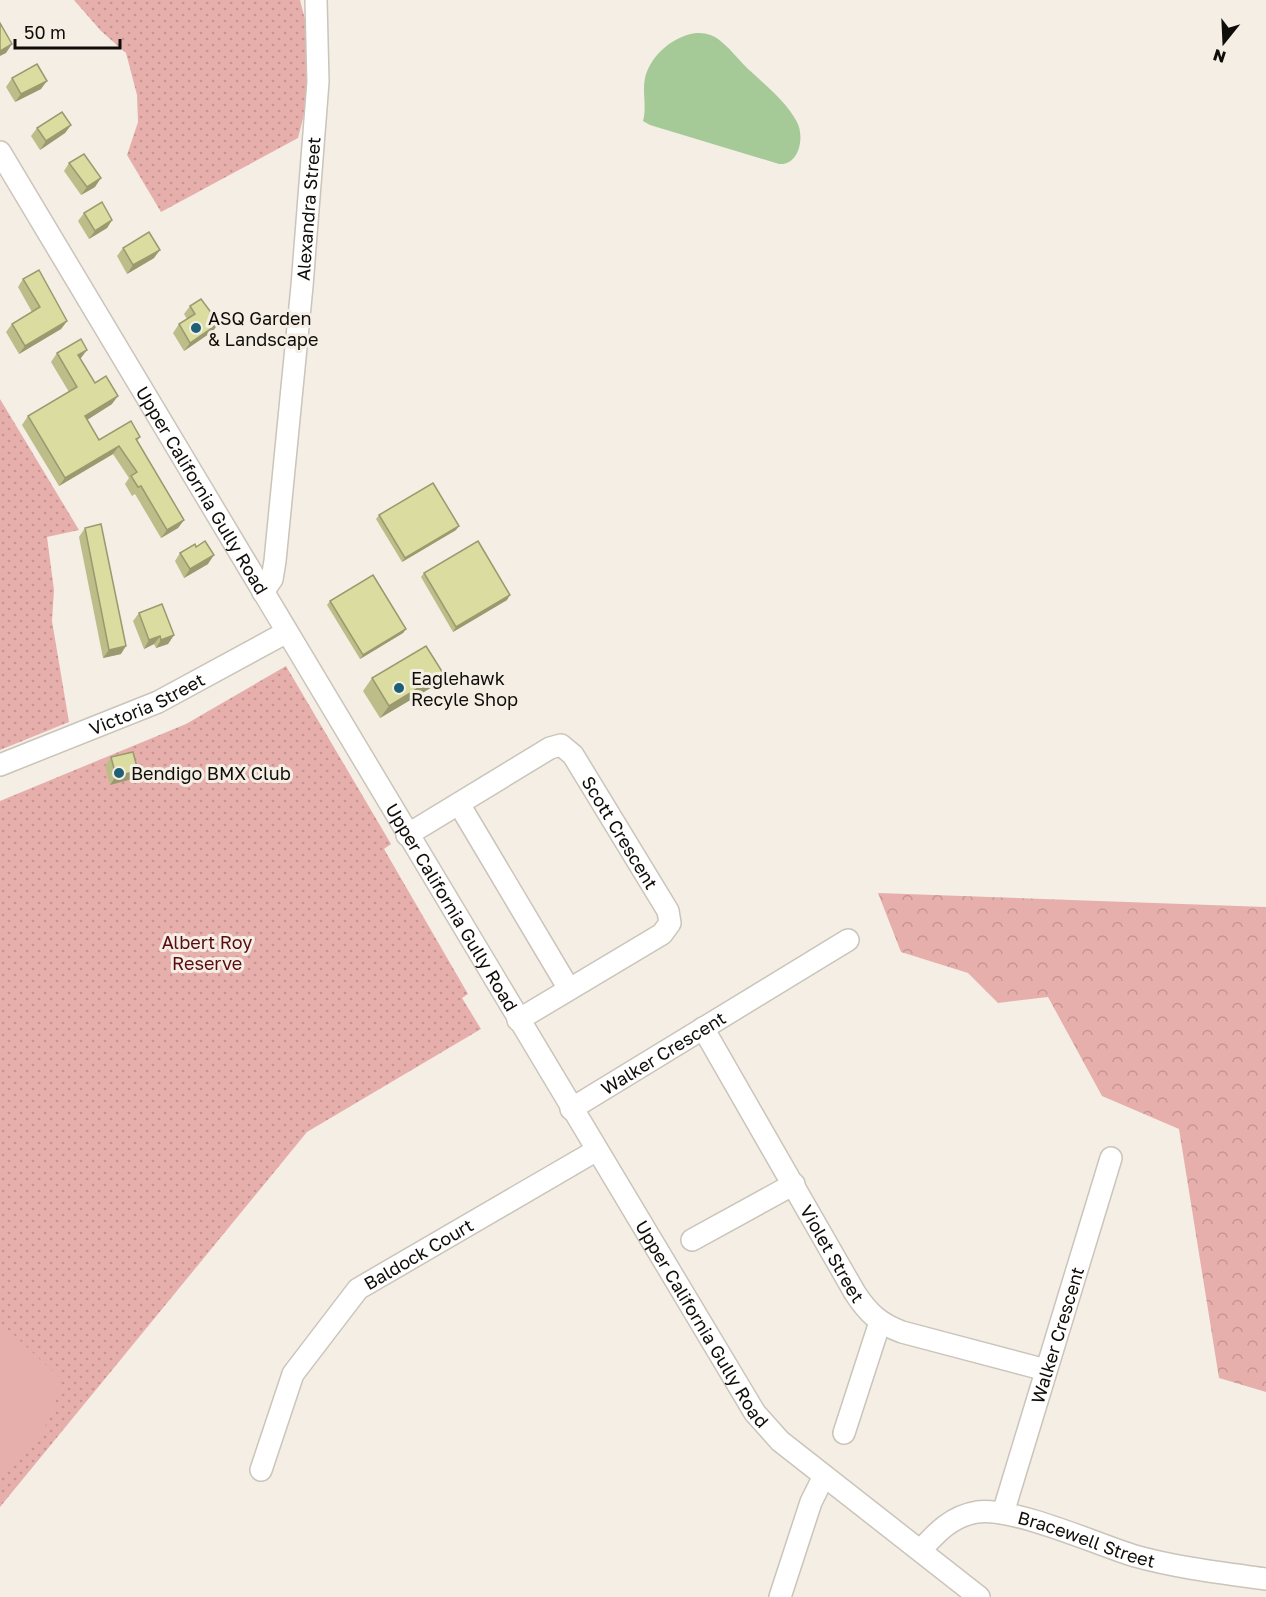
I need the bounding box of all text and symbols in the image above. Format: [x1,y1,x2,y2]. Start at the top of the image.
scale bar [15,12,120,50]
north arrow [1194,12,1254,72]
text: 50 m [24,21,66,43]
text: N [1210,45,1228,68]
street label: Alexandra Street [291,136,325,281]
place label: ASQ Garden & Landscape [208,307,318,350]
marker: ASQ Garden & Landscape [189,321,203,335]
street label: Upper California Gully Road [132,382,273,598]
place label: Eaglehawk Recyle Shop [411,667,518,710]
street label: Victoria Street [86,668,208,739]
marker: Eaglehawk Recyle Shop [392,681,406,695]
place label: Bendigo BMX Club [131,762,291,784]
marker: Bendigo BMX Club [112,766,126,780]
street label: Scott Crescent [577,772,663,893]
street label: Upper California Gully Road [381,799,523,1015]
park label: Albert Roy Reserve [162,931,252,974]
street label: Walker Crescent [597,1006,729,1099]
street label: Violet Street [796,1201,869,1307]
street label: Baldock Court [360,1214,477,1294]
street label: Upper California Gully Road [631,1216,774,1432]
street label: Walker Crescent [1026,1264,1088,1406]
street label: Bracewell Street [1016,1506,1157,1572]

